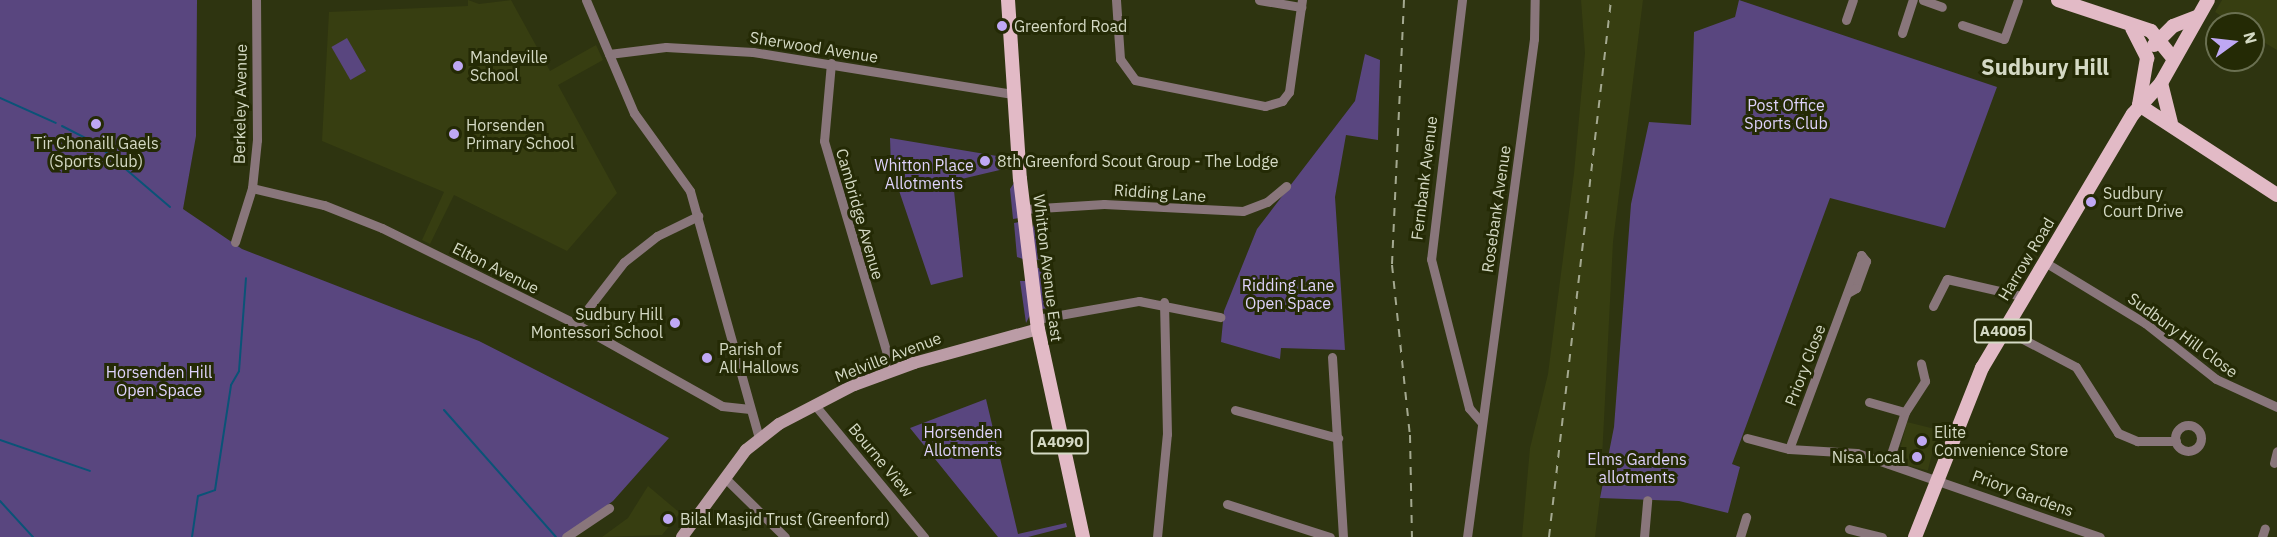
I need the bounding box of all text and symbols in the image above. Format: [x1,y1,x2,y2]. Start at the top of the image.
north arrow [2205,12,2265,72]
place label: Greenford Road [1014,16,1127,36]
marker: Greenford Road [995,19,1009,33]
street label: Sherwood Avenue [748,27,880,67]
text: N [2239,30,2262,46]
street label: Berkeley Avenue [229,44,251,164]
place label: Mandeville School [470,47,548,85]
district label: Sudbury Hill [1981,54,2109,80]
marker: Mandeville School [451,59,465,73]
park label: Post Office Sports Club [1744,95,1828,133]
place label: Horsenden Primary School [466,115,574,153]
street label: Fernbank Avenue [1407,115,1441,241]
marker: Tir Chonaill Gaels (Sports Club) [89,117,103,131]
marker: Horsenden Primary School [447,127,461,141]
place label: Tir Chonaill Gaels (Sports Club) [33,133,159,171]
street label: Rosebank Avenue [1478,144,1514,274]
street label: Cambridge Avenue [832,146,888,282]
place label: 8th Greenford Scout Group - The Lodge [997,151,1278,171]
marker: 8th Greenford Scout Group - The Lodge [978,154,992,168]
park label: Whitton Place Allotments [874,155,974,193]
street label: Ridding Lane [1113,180,1207,206]
place label: Sudbury Court Drive [2103,183,2183,221]
street label: Whitton Avenue East [1029,193,1067,343]
marker: Sudbury Court Drive [2084,195,2098,209]
street label: Harrow Road [1994,214,2058,304]
street label: Elton Avenue [450,238,542,298]
park label: Ridding Lane Open Space [1242,275,1334,313]
street label: Sudbury Hill Close [2124,289,2242,381]
place label: Sudbury Hill Montessori School [531,304,663,342]
marker: Sudbury Hill Montessori School [668,316,682,330]
road number: A4005 [1973,319,2033,343]
street label: Priory Close [1781,321,1829,409]
street label: Melville Avenue [832,328,944,386]
place label: Parish of All Hallows [719,339,799,377]
marker: Parish of All Hallows [700,351,714,365]
park label: Horsenden Hill Open Space [106,362,212,400]
street label: Bourne View [844,419,918,501]
park label: Horsenden Allotments [924,422,1002,460]
place label: Elite Convenience Store [1934,422,2068,460]
road number: A4090 [1030,430,1090,454]
marker: Elite Convenience Store [1915,434,1929,448]
place label: Nisa Local [1832,447,1905,467]
park label: Elms Gardens allotments [1587,449,1687,487]
marker: Nisa Local [1910,450,1924,464]
street label: Priory Gardens [1970,466,2076,520]
place label: Bilal Masjid Trust (Greenford) [680,509,890,529]
marker: Bilal Masjid Trust (Greenford) [661,512,675,526]

